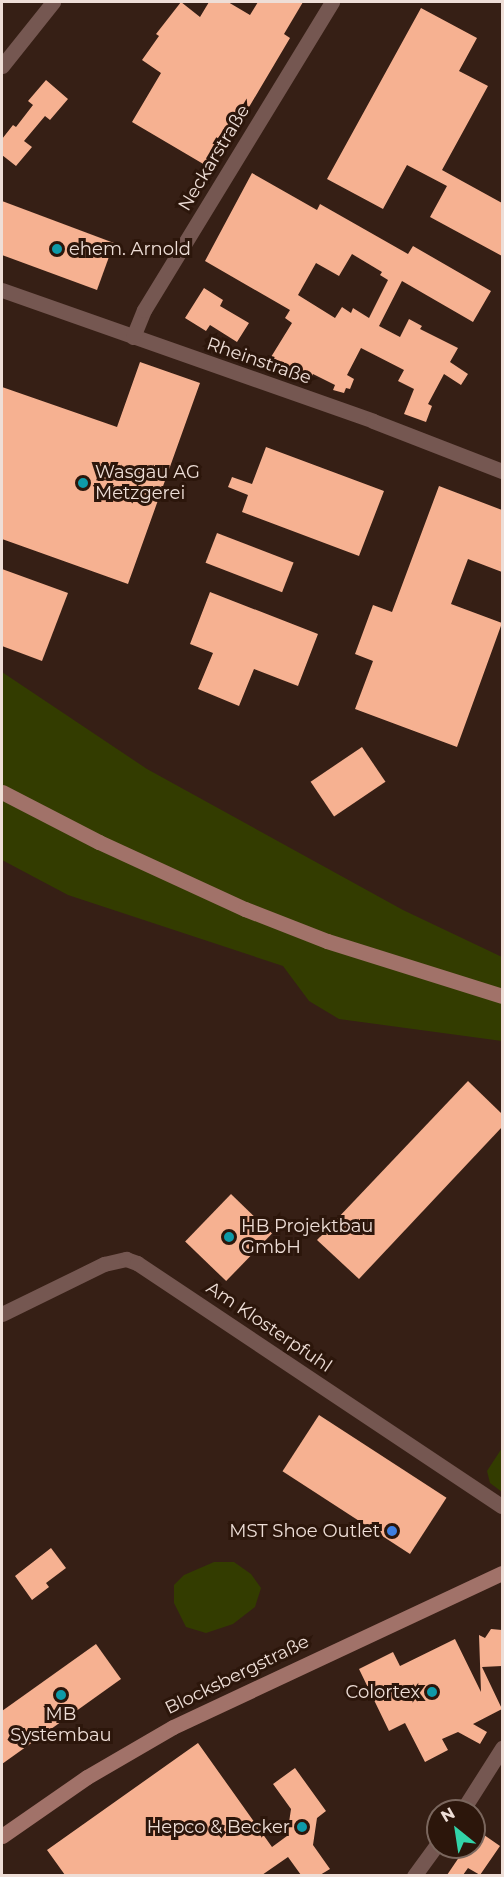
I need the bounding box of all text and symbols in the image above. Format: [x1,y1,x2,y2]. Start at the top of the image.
street label: Neckarstraße [174,101,254,215]
place label: ehem. Arnold [69,238,191,260]
marker: ehem. Arnold [50,242,64,256]
street label: Rheinstraße [204,333,314,389]
place label: Wasgau AG Metzgerei [95,462,200,504]
marker: Wasgau AG Metzgerei [76,476,90,490]
place label: HB Projektbau GmbH [241,1216,373,1258]
marker: HB Projektbau GmbH [222,1230,236,1244]
street label: Am Klosterpfuhl [202,1277,336,1377]
place label: MST Shoe Outlet [229,1520,380,1542]
marker: MST Shoe Outlet [385,1524,399,1538]
street label: Blocksbergstraße [162,1631,312,1719]
place label: Colortex [346,1681,420,1703]
marker: Colortex [425,1685,439,1699]
marker: MB Systembau [54,1688,68,1702]
place label: MB Systembau [10,1704,112,1746]
north arrow [426,1799,486,1859]
text: N [437,1803,458,1826]
place label: Hepco & Becker [147,1816,290,1838]
marker: Hepco & Becker [295,1820,309,1834]

